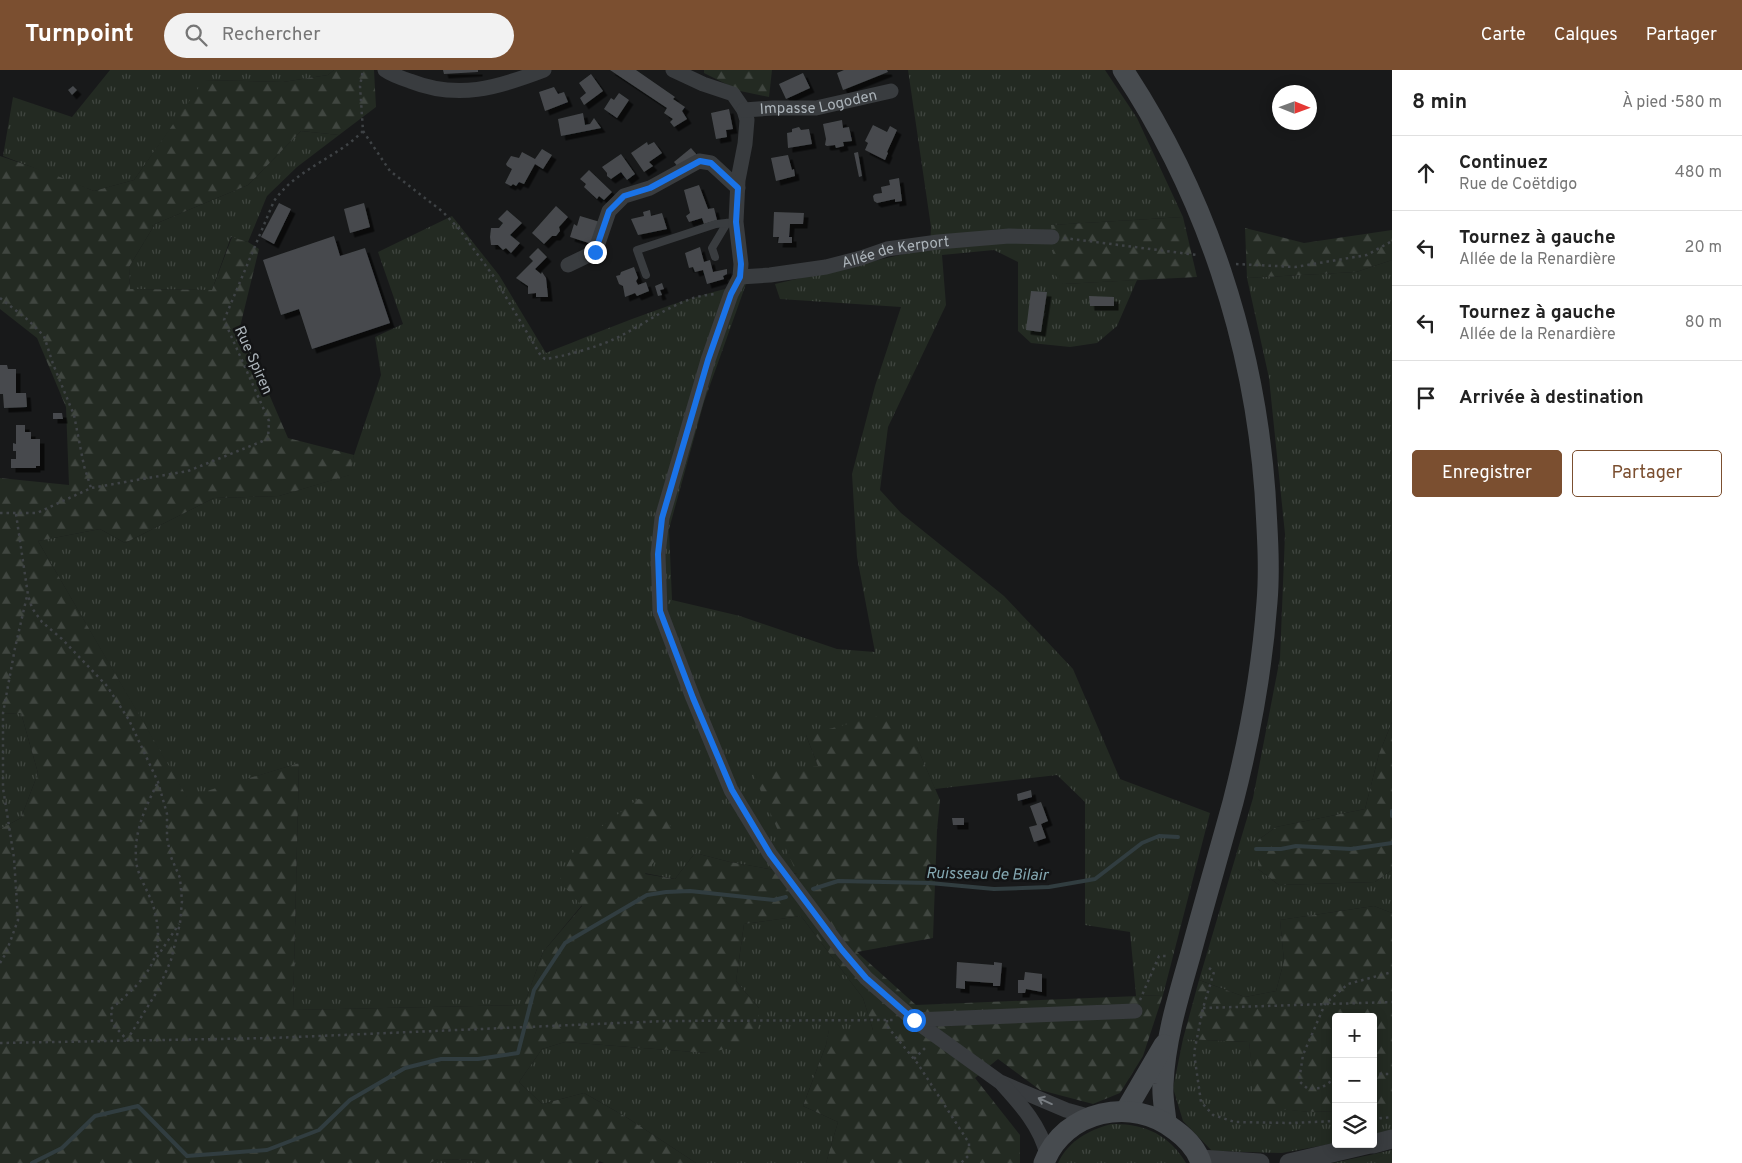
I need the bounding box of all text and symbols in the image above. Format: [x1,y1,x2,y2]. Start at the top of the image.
search box [164,13,514,58]
text: Turnpoint [25,20,134,50]
icon: search [182,21,210,49]
text: Rechercher [222,23,321,47]
text: Carte [1481,24,1526,47]
text: Calques [1554,24,1618,47]
text: Partager [1646,24,1717,47]
north arrow [1272,85,1317,130]
street label: Impasse Logoden [759,86,879,120]
text: 8 min [1412,89,1467,116]
text: À pied · 580 m [1622,93,1722,113]
text: Continuez [1459,151,1548,175]
icon: ahead [1412,159,1440,187]
text: 480 m [1675,163,1722,183]
text: Rue de Coëtdigo [1459,175,1577,195]
text: Tournez à gauche [1459,226,1616,250]
street label: Allée de Kerport [840,233,950,274]
icon: left [1412,234,1440,262]
text: 20 m [1685,238,1722,258]
route end [584,241,607,264]
text: Allée de la Renardière [1459,250,1616,270]
text: Tournez à gauche [1459,301,1616,325]
icon: left [1412,309,1440,337]
text: 80 m [1685,313,1722,333]
street label: Rue Spiren [229,323,276,398]
text: Allée de la Renardière [1459,325,1616,345]
icon: arrive [1412,384,1440,412]
text: Arrivée à destination [1459,386,1644,410]
button: Enregistrer [1412,450,1562,497]
button: Partager [1572,450,1722,497]
water label: Ruisseau de Bilair [926,864,1050,886]
route start [903,1009,926,1032]
map controls [1332,1013,1377,1148]
button: + [1332,1013,1377,1058]
button: − [1332,1058,1377,1103]
one-way arrow [1038,1095,1053,1105]
button: layers [1332,1103,1377,1148]

